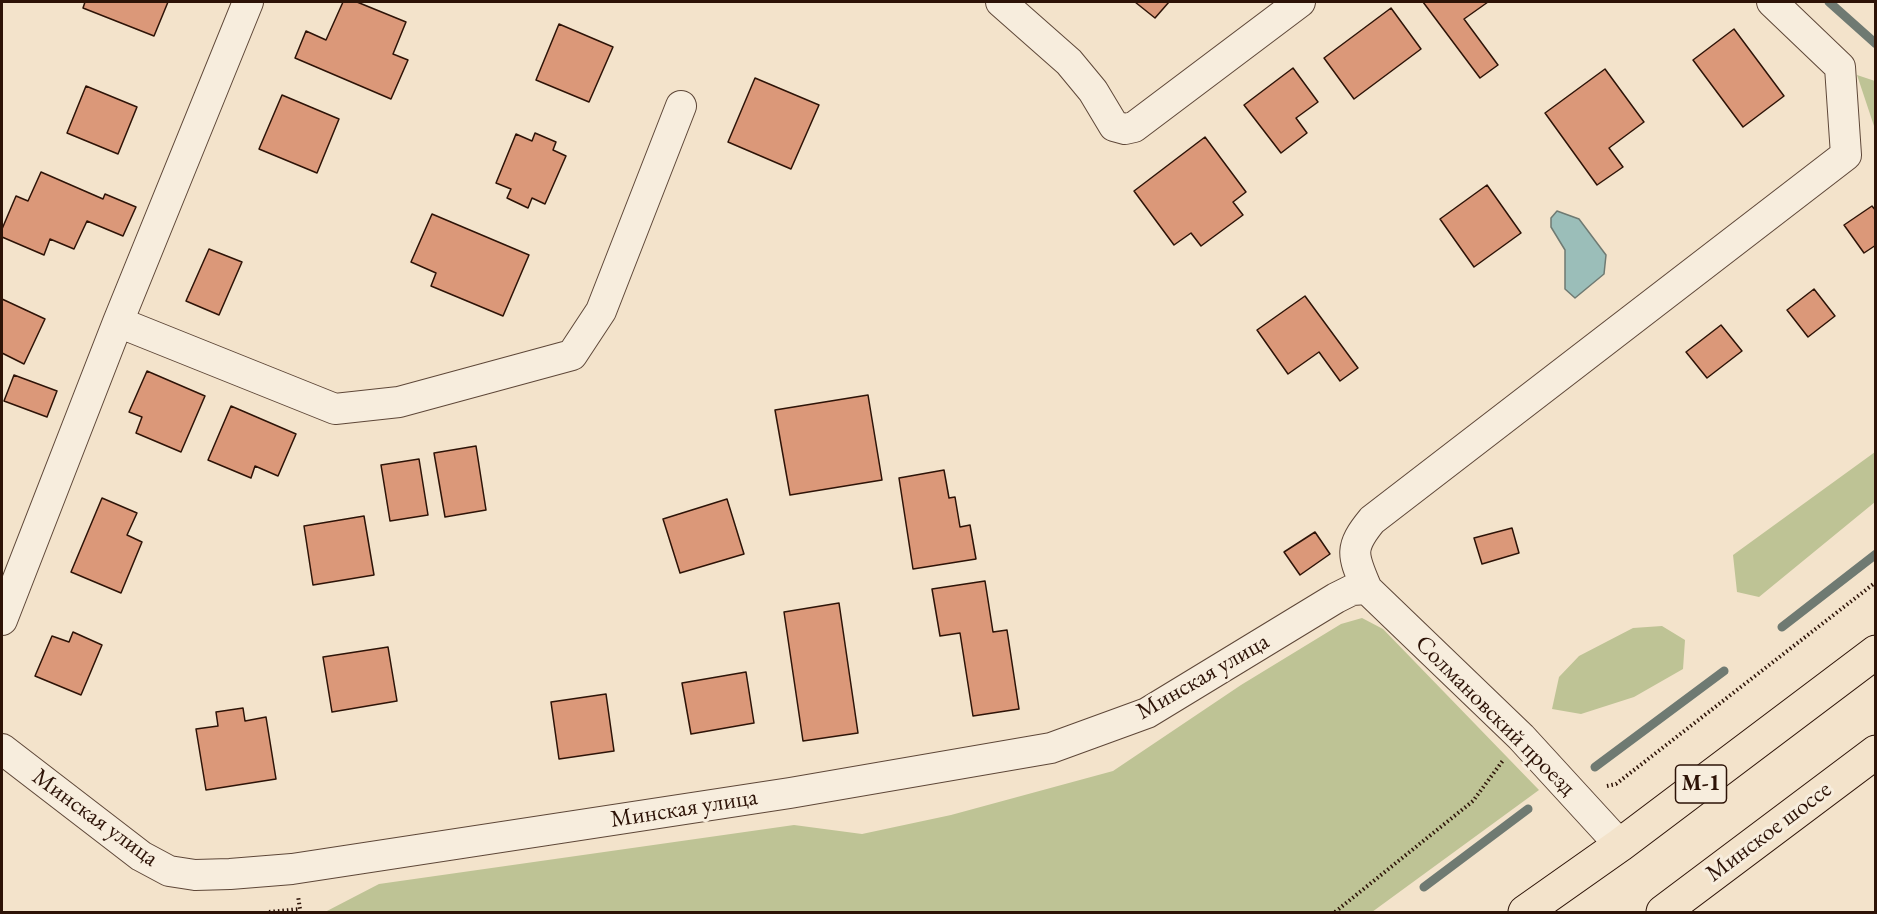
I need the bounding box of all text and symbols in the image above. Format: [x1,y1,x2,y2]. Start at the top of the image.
street label: Минская улица [1132,627,1274,727]
street label: Солмановский проезд [1409,630,1581,802]
street label: Минская улица [26,763,164,873]
road number: М-1 [1676,765,1726,803]
street label: Минское шоссе [1701,775,1837,889]
street label: Минская улица [608,783,760,835]

